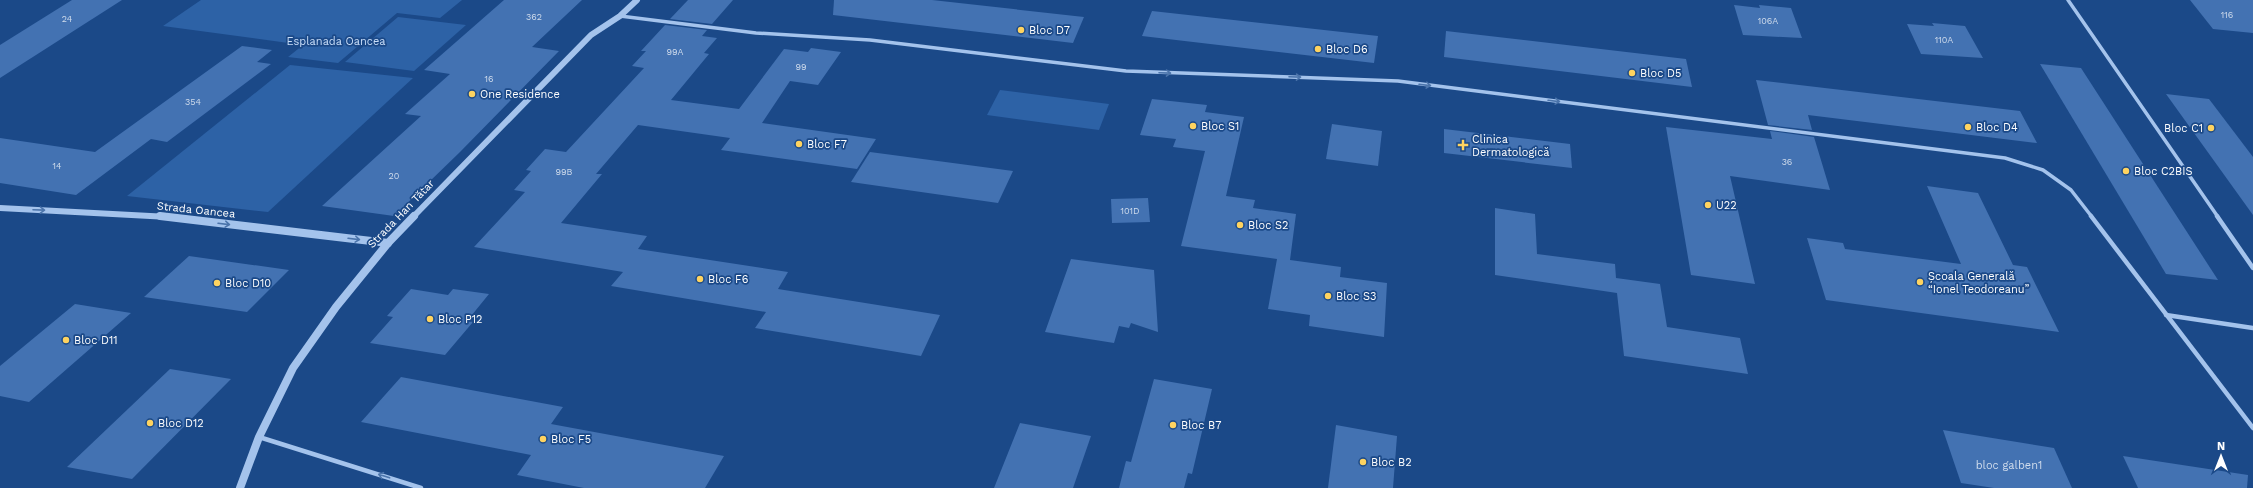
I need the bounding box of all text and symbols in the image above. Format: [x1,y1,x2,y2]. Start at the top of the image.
house number: 116 [2221,10,2233,20]
house number: 362 [526,12,542,22]
house number: 24 [62,14,73,24]
house number: 106A [1758,16,1778,26]
place label: Bloc D7 [1029,24,1070,37]
marker: Bloc D7 [1016,25,1026,35]
park label: Esplanada Oancea [287,35,385,48]
house number: 110A [1935,35,1953,45]
place label: Bloc D6 [1326,43,1368,56]
marker: Bloc D6 [1313,44,1323,54]
house number: 99A [667,47,684,57]
house number: 99 [795,62,807,72]
place label: Bloc D5 [1640,67,1681,80]
marker: Bloc D5 [1627,68,1637,78]
one-way arrow [1158,69,1171,77]
house number: 16 [485,74,493,84]
one-way arrow [1288,74,1301,81]
one-way arrow [1418,81,1431,89]
place label: One Residence [480,88,560,101]
marker: One Residence [467,89,477,99]
house number: 354 [185,97,201,107]
one-way arrow [1547,97,1560,105]
place label: Bloc S1 [1201,120,1239,133]
marker: Bloc S1 [1188,121,1198,131]
place label: Bloc D4 [1976,121,2018,134]
marker: Bloc D4 [1963,122,1973,132]
place label: Bloc C1 [2164,122,2203,135]
marker: Bloc C1 [2206,123,2216,133]
place label: Clinica Dermatologică [1472,133,1550,159]
place label: Bloc F7 [807,138,847,151]
marker: Bloc F7 [794,139,804,149]
marker: Clinica Dermatologică [1457,139,1469,151]
house number: 36 [1782,157,1792,167]
house number: 14 [52,161,62,171]
place label: Bloc C2BIS [2134,165,2193,178]
marker: Bloc C2BIS [2121,166,2131,176]
house number: 99B [556,167,573,177]
house number: 20 [389,171,400,181]
street label: Strada Han Tătar [365,177,437,251]
street label: Strada Oancea [156,199,236,221]
place label: U22 [1716,199,1737,212]
marker: U22 [1703,200,1713,210]
one-way arrow [32,206,45,214]
house number: 101D [1120,206,1140,216]
place label: Bloc S2 [1248,219,1289,232]
one-way arrow [217,220,230,228]
marker: Bloc S2 [1235,220,1245,230]
one-way arrow [347,235,360,242]
place label: Școala Generală “Ionel Teodoreanu” [1928,270,2030,296]
place label: Bloc F6 [708,273,749,286]
marker: Bloc F6 [695,274,705,284]
place label: Bloc D10 [225,277,271,290]
marker: Școala Generală “Ionel Teodoreanu” [1915,277,1925,287]
marker: Bloc D10 [212,278,222,288]
place label: Bloc S3 [1336,290,1377,303]
marker: Bloc S3 [1323,291,1333,301]
place label: Bloc P12 [438,313,482,326]
marker: Bloc P12 [425,314,435,324]
place label: Bloc D11 [74,334,118,347]
marker: Bloc D11 [61,335,71,345]
place label: Bloc D12 [158,417,204,430]
marker: Bloc D12 [145,418,155,428]
place label: Bloc B7 [1181,419,1221,432]
marker: Bloc B7 [1168,420,1178,430]
place label: Bloc F5 [551,433,591,446]
marker: Bloc F5 [538,434,548,444]
north arrow [2201,436,2241,476]
text: N [2217,440,2225,453]
place label: Bloc B2 [1371,456,1412,469]
marker: Bloc B2 [1358,457,1368,467]
house number: bloc galben1 [1976,459,2042,472]
one-way arrow [377,472,390,479]

